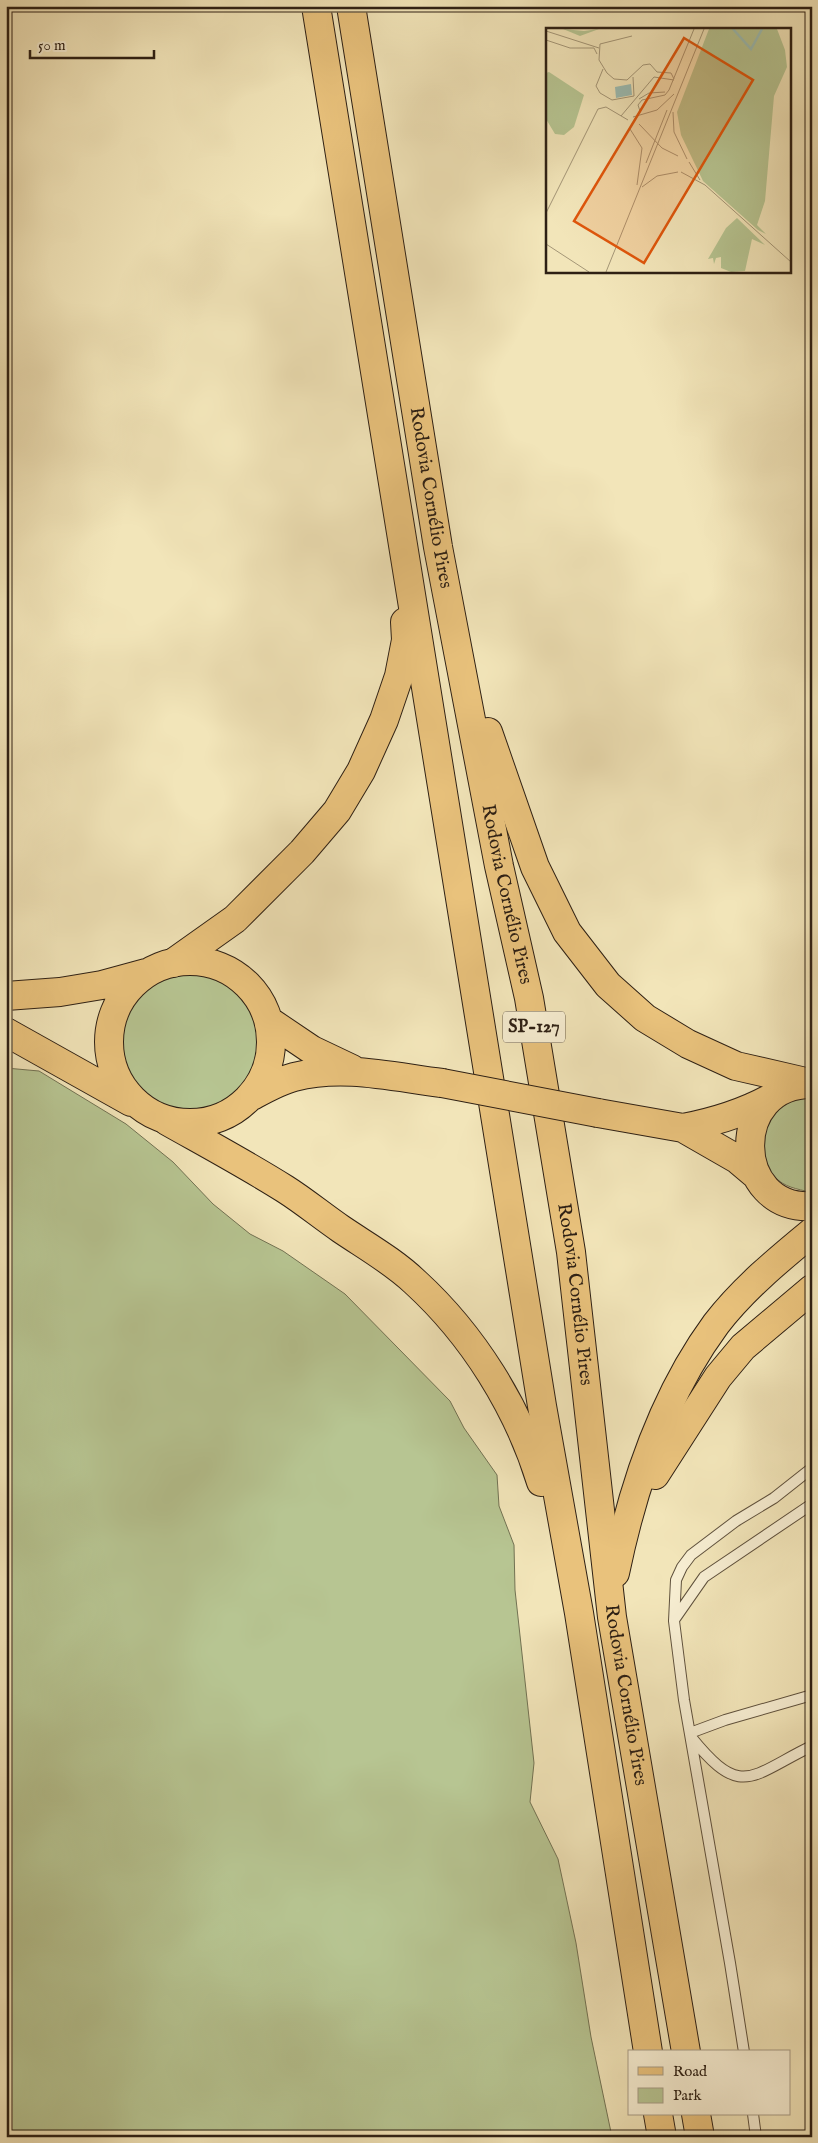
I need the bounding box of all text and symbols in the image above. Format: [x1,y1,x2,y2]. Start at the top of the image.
scale bar [30,28,154,60]
inset map [546,28,790,272]
text: 50 m [38,36,66,55]
street label: Rodovia Cornélio Pires [404,405,458,590]
street label: Rodovia Cornélio Pires [475,802,538,987]
road number: SP-127 [503,1012,565,1042]
street label: Rodovia Cornélio Pires [551,1201,598,1387]
street label: Rodovia Cornélio Pires [599,1603,652,1787]
legend [628,2050,790,2116]
text: Road [673,2062,708,2081]
text: Park [673,2086,703,2105]

